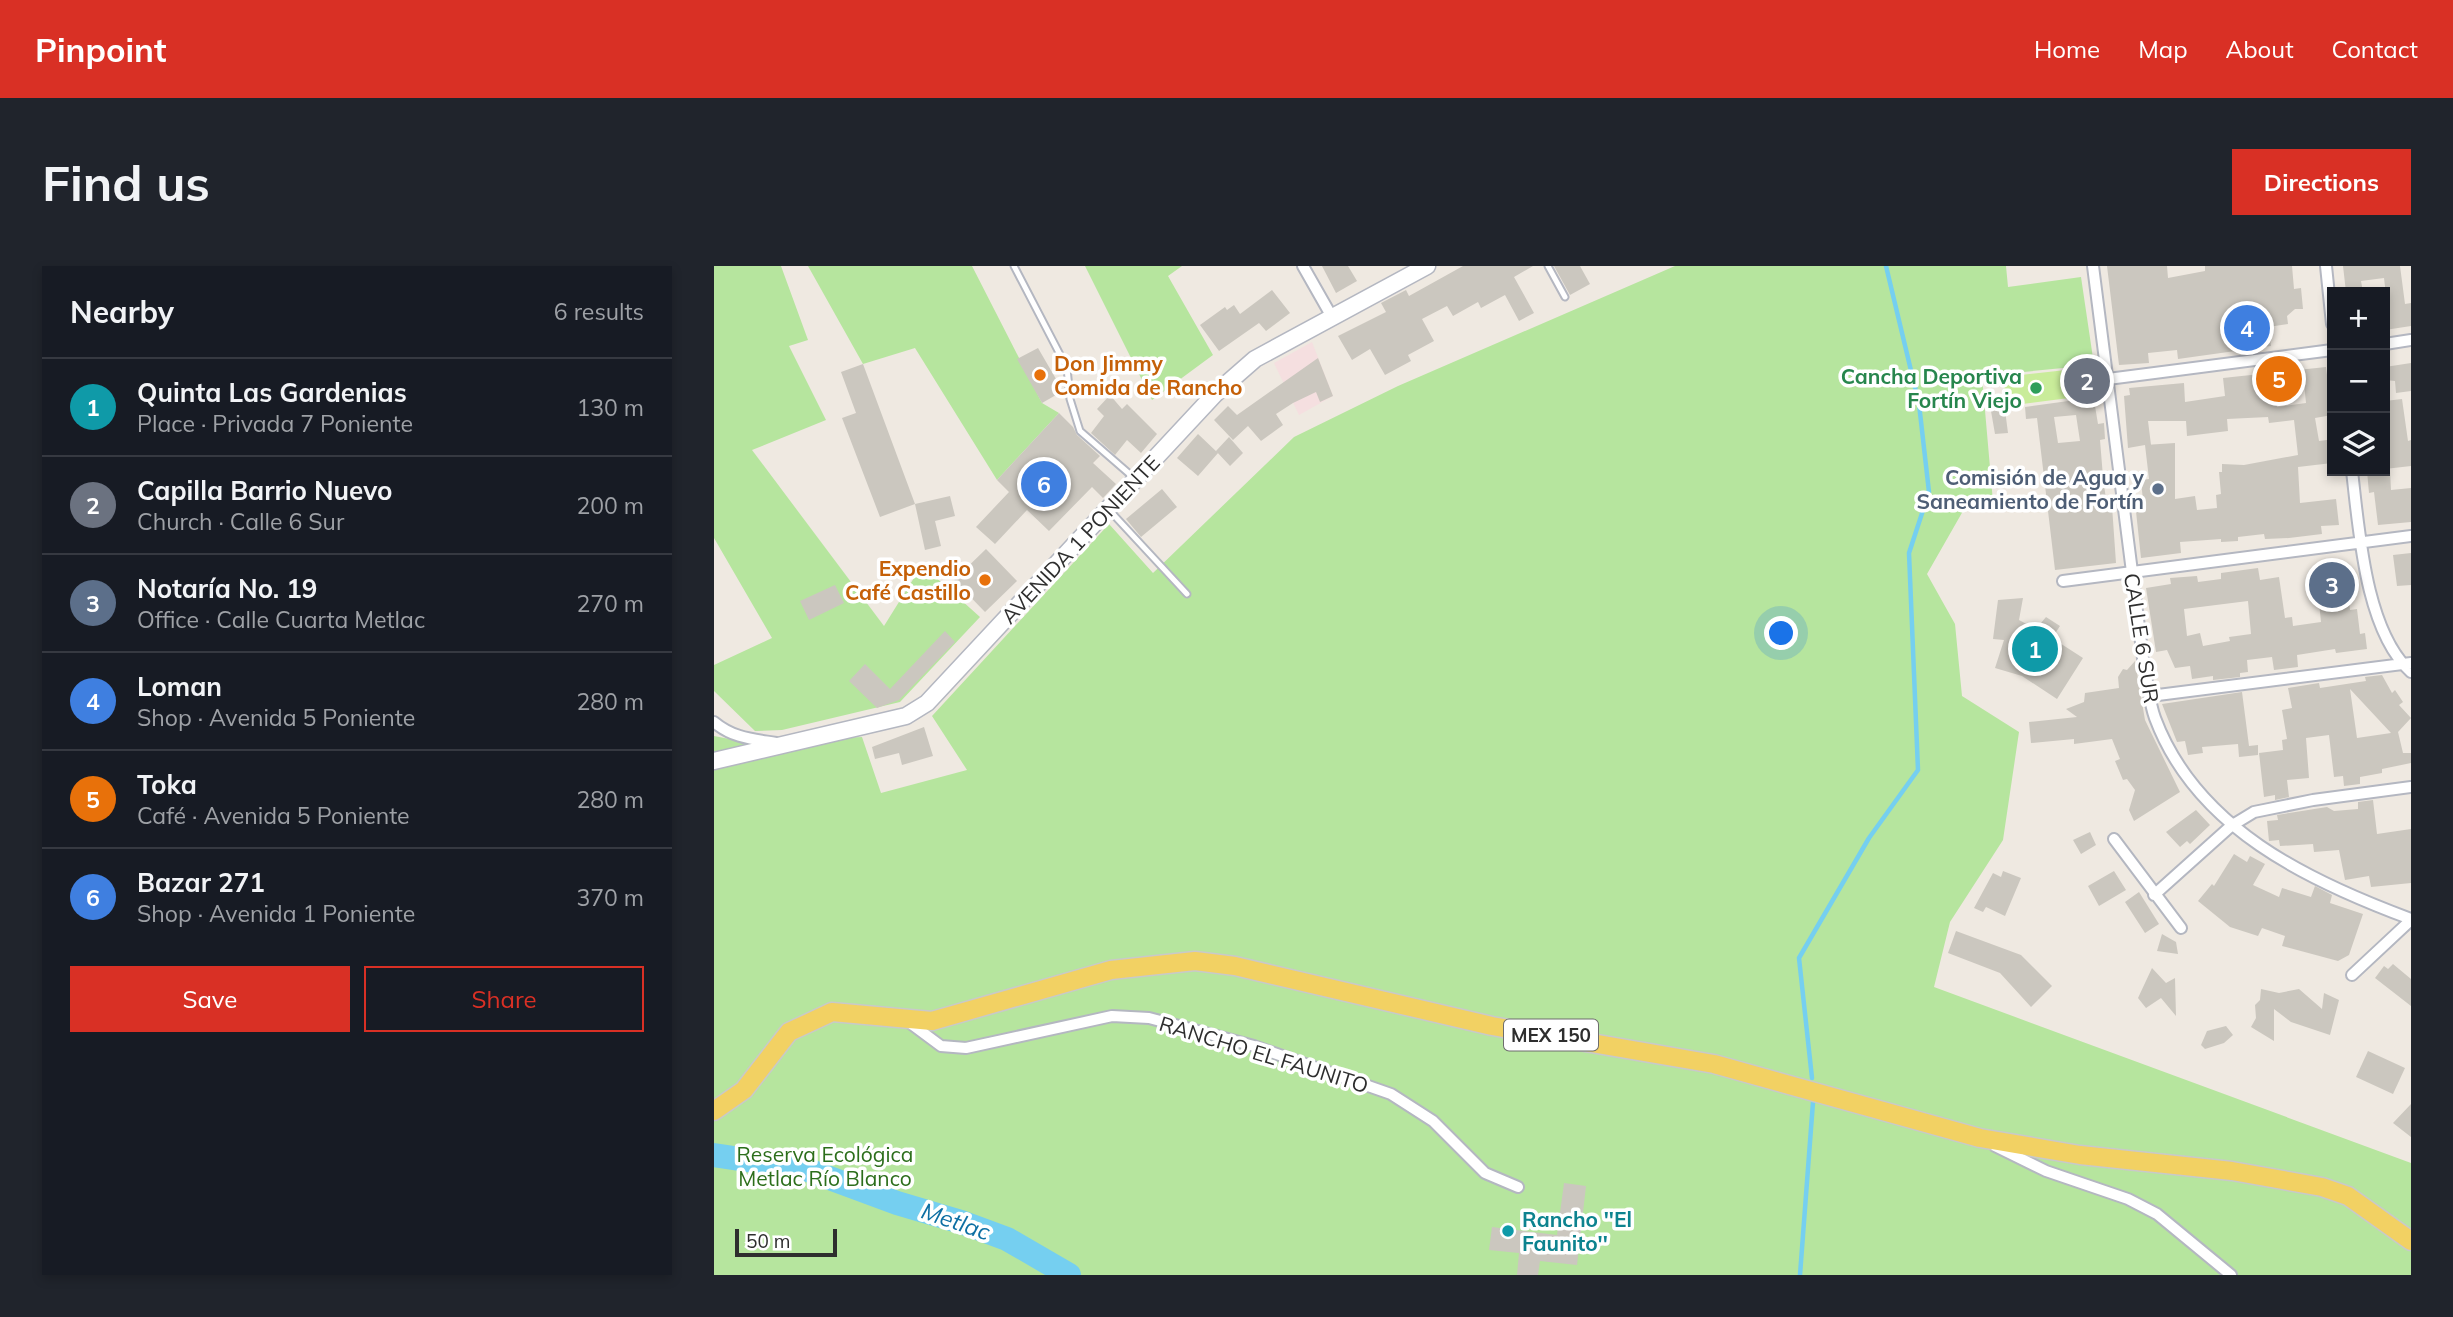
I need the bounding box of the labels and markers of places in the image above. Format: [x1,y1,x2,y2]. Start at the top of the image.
pin: 4 [2224,302,2270,354]
place label: Don Jimmy Comida de Rancho [1054,350,1243,400]
pin: 5 [2256,353,2302,405]
pin: 2 [2064,355,2110,407]
place label: Cancha Deportiva Fortín Viejo [1841,363,2022,413]
marker: Don Jimmy Comida de Rancho [1032,367,1048,383]
marker: Cancha Deportiva Fortín Viejo [2028,380,2044,396]
pin: 6 [1021,458,1067,510]
place label: Comisión de Agua y Saneamiento de Fortín [1916,464,2145,514]
marker: Comisión de Agua y Saneamiento de Fortín [2150,481,2166,497]
place label: Expendio Café Castillo [845,555,971,605]
pin: 3 [2309,559,2355,611]
marker: Expendio Café Castillo [977,572,993,588]
pin: 1 [2012,623,2058,675]
place label: Rancho ''El Faunito'' [1522,1206,1632,1256]
marker: Rancho ''El Faunito'' [1500,1223,1516,1239]

